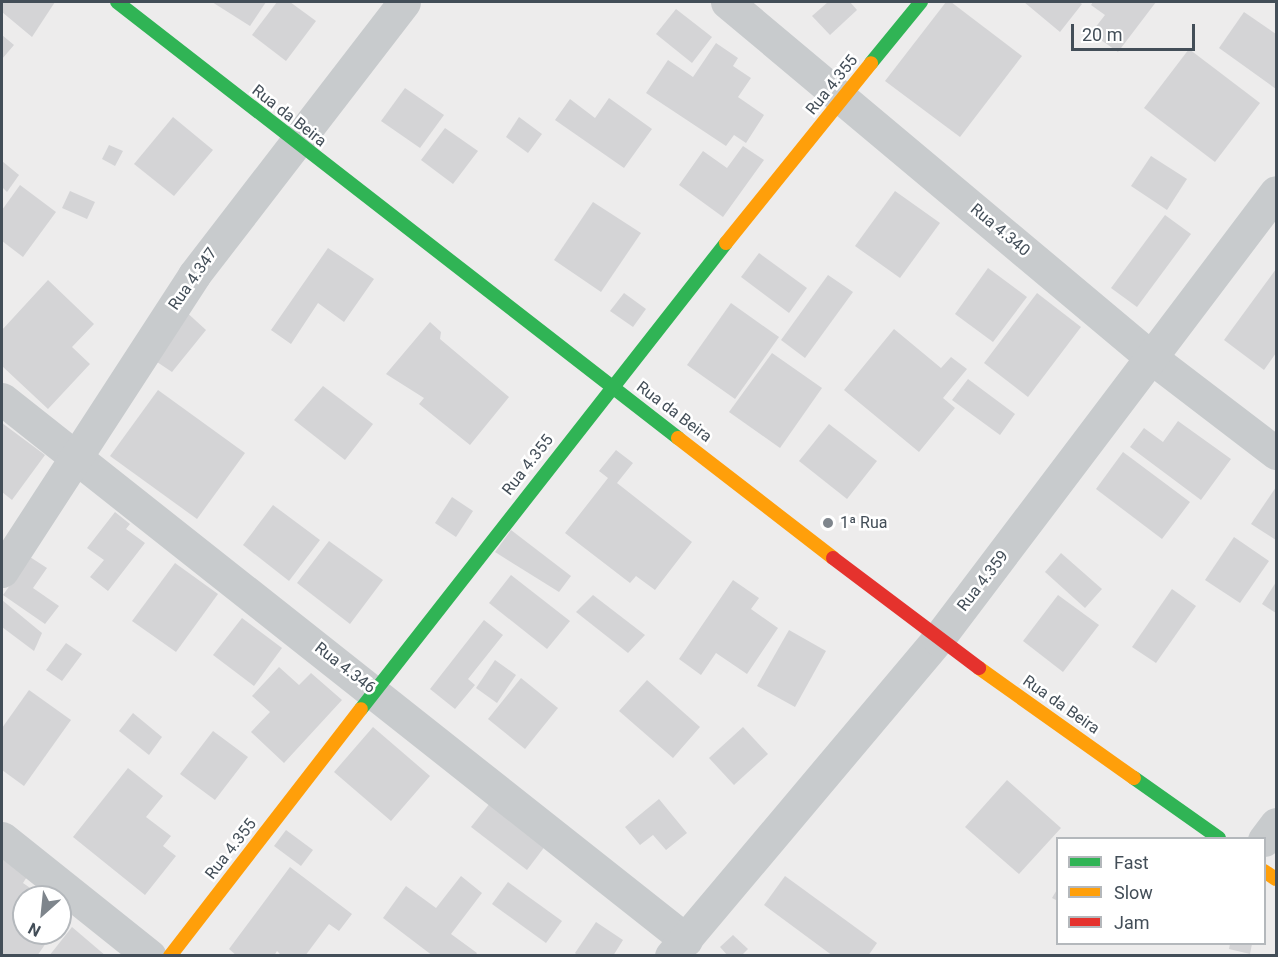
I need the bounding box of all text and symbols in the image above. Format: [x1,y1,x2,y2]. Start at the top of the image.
scale bar [1074,12,1198,50]
text: 20 m [1082,24,1122,45]
street label: Rua 4.355 [802,51,862,119]
street label: Rua da Beira [248,81,330,151]
street label: Rua 4.340 [966,200,1034,260]
street label: Rua 4.347 [165,244,221,314]
street label: Rua da Beira [633,377,715,447]
street label: Rua 4.355 [498,431,558,499]
place label: 1ª Rua [840,513,888,533]
marker: 1ª Rua [821,516,835,530]
street label: Rua 4.359 [953,547,1013,615]
street label: Rua 4.346 [311,638,379,698]
street label: Rua da Beira [1019,672,1103,738]
street label: Rua 4.355 [201,815,261,883]
legend [1056,837,1266,945]
text: Fast [1114,852,1149,873]
text: Slow [1114,882,1153,903]
north arrow [12,885,72,945]
text: Jam [1114,912,1150,933]
text: N [25,919,44,941]

